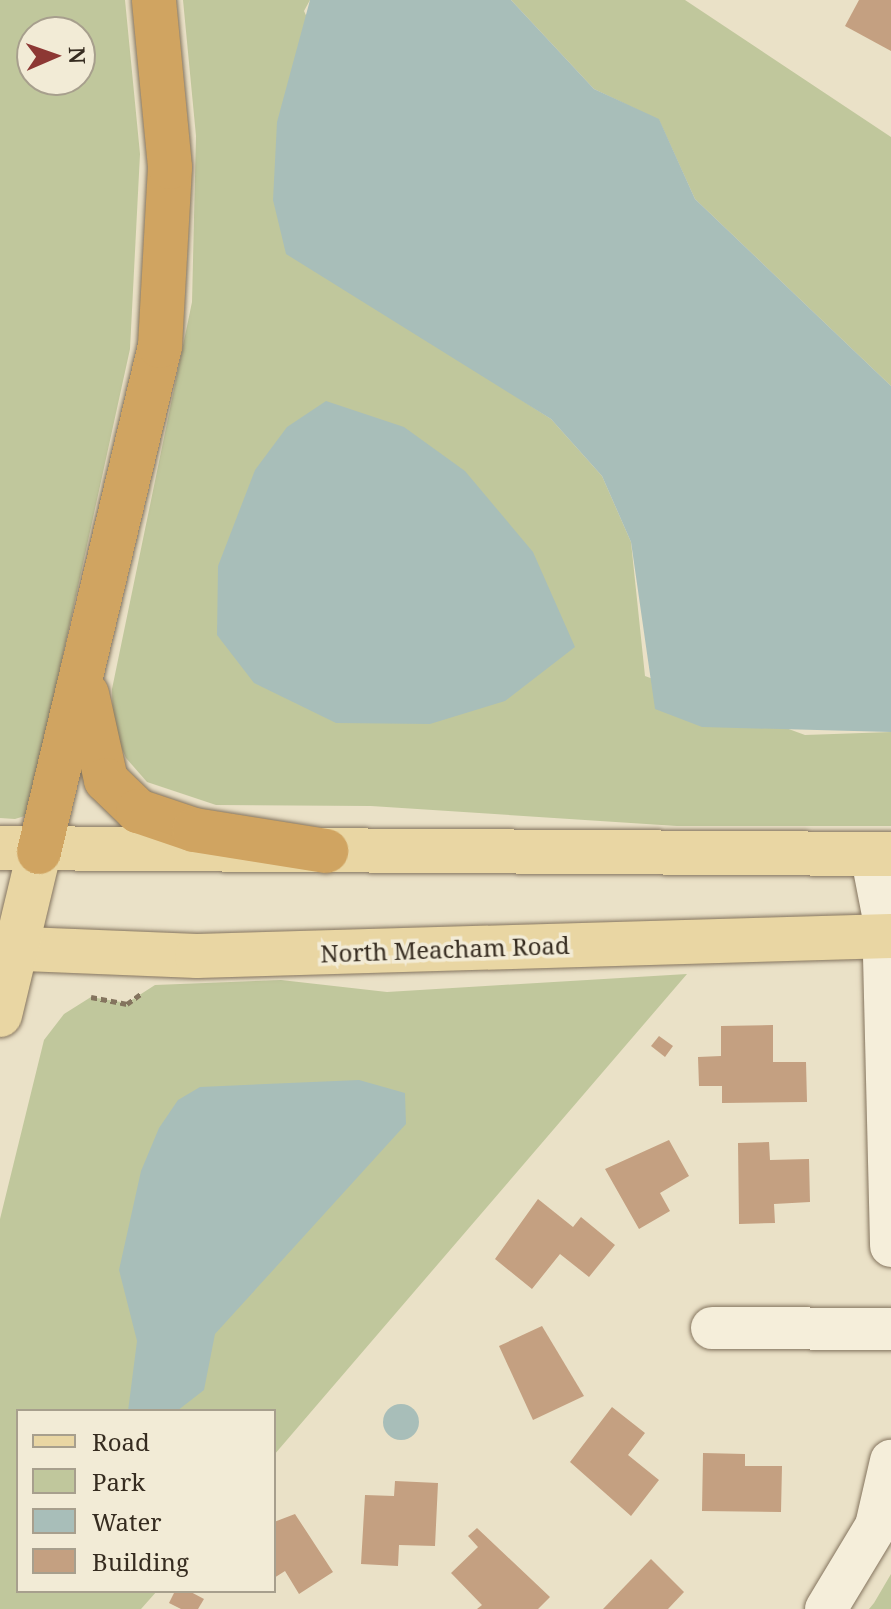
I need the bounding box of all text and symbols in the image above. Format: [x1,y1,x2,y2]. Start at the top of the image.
north arrow [16,16,96,96]
text: N [63,46,93,64]
street label: North Meacham Road [320,930,570,968]
legend [16,1409,276,1593]
text: Road [92,1425,150,1458]
text: Park [92,1465,145,1498]
text: Water [92,1505,162,1538]
text: Building [92,1545,189,1578]

